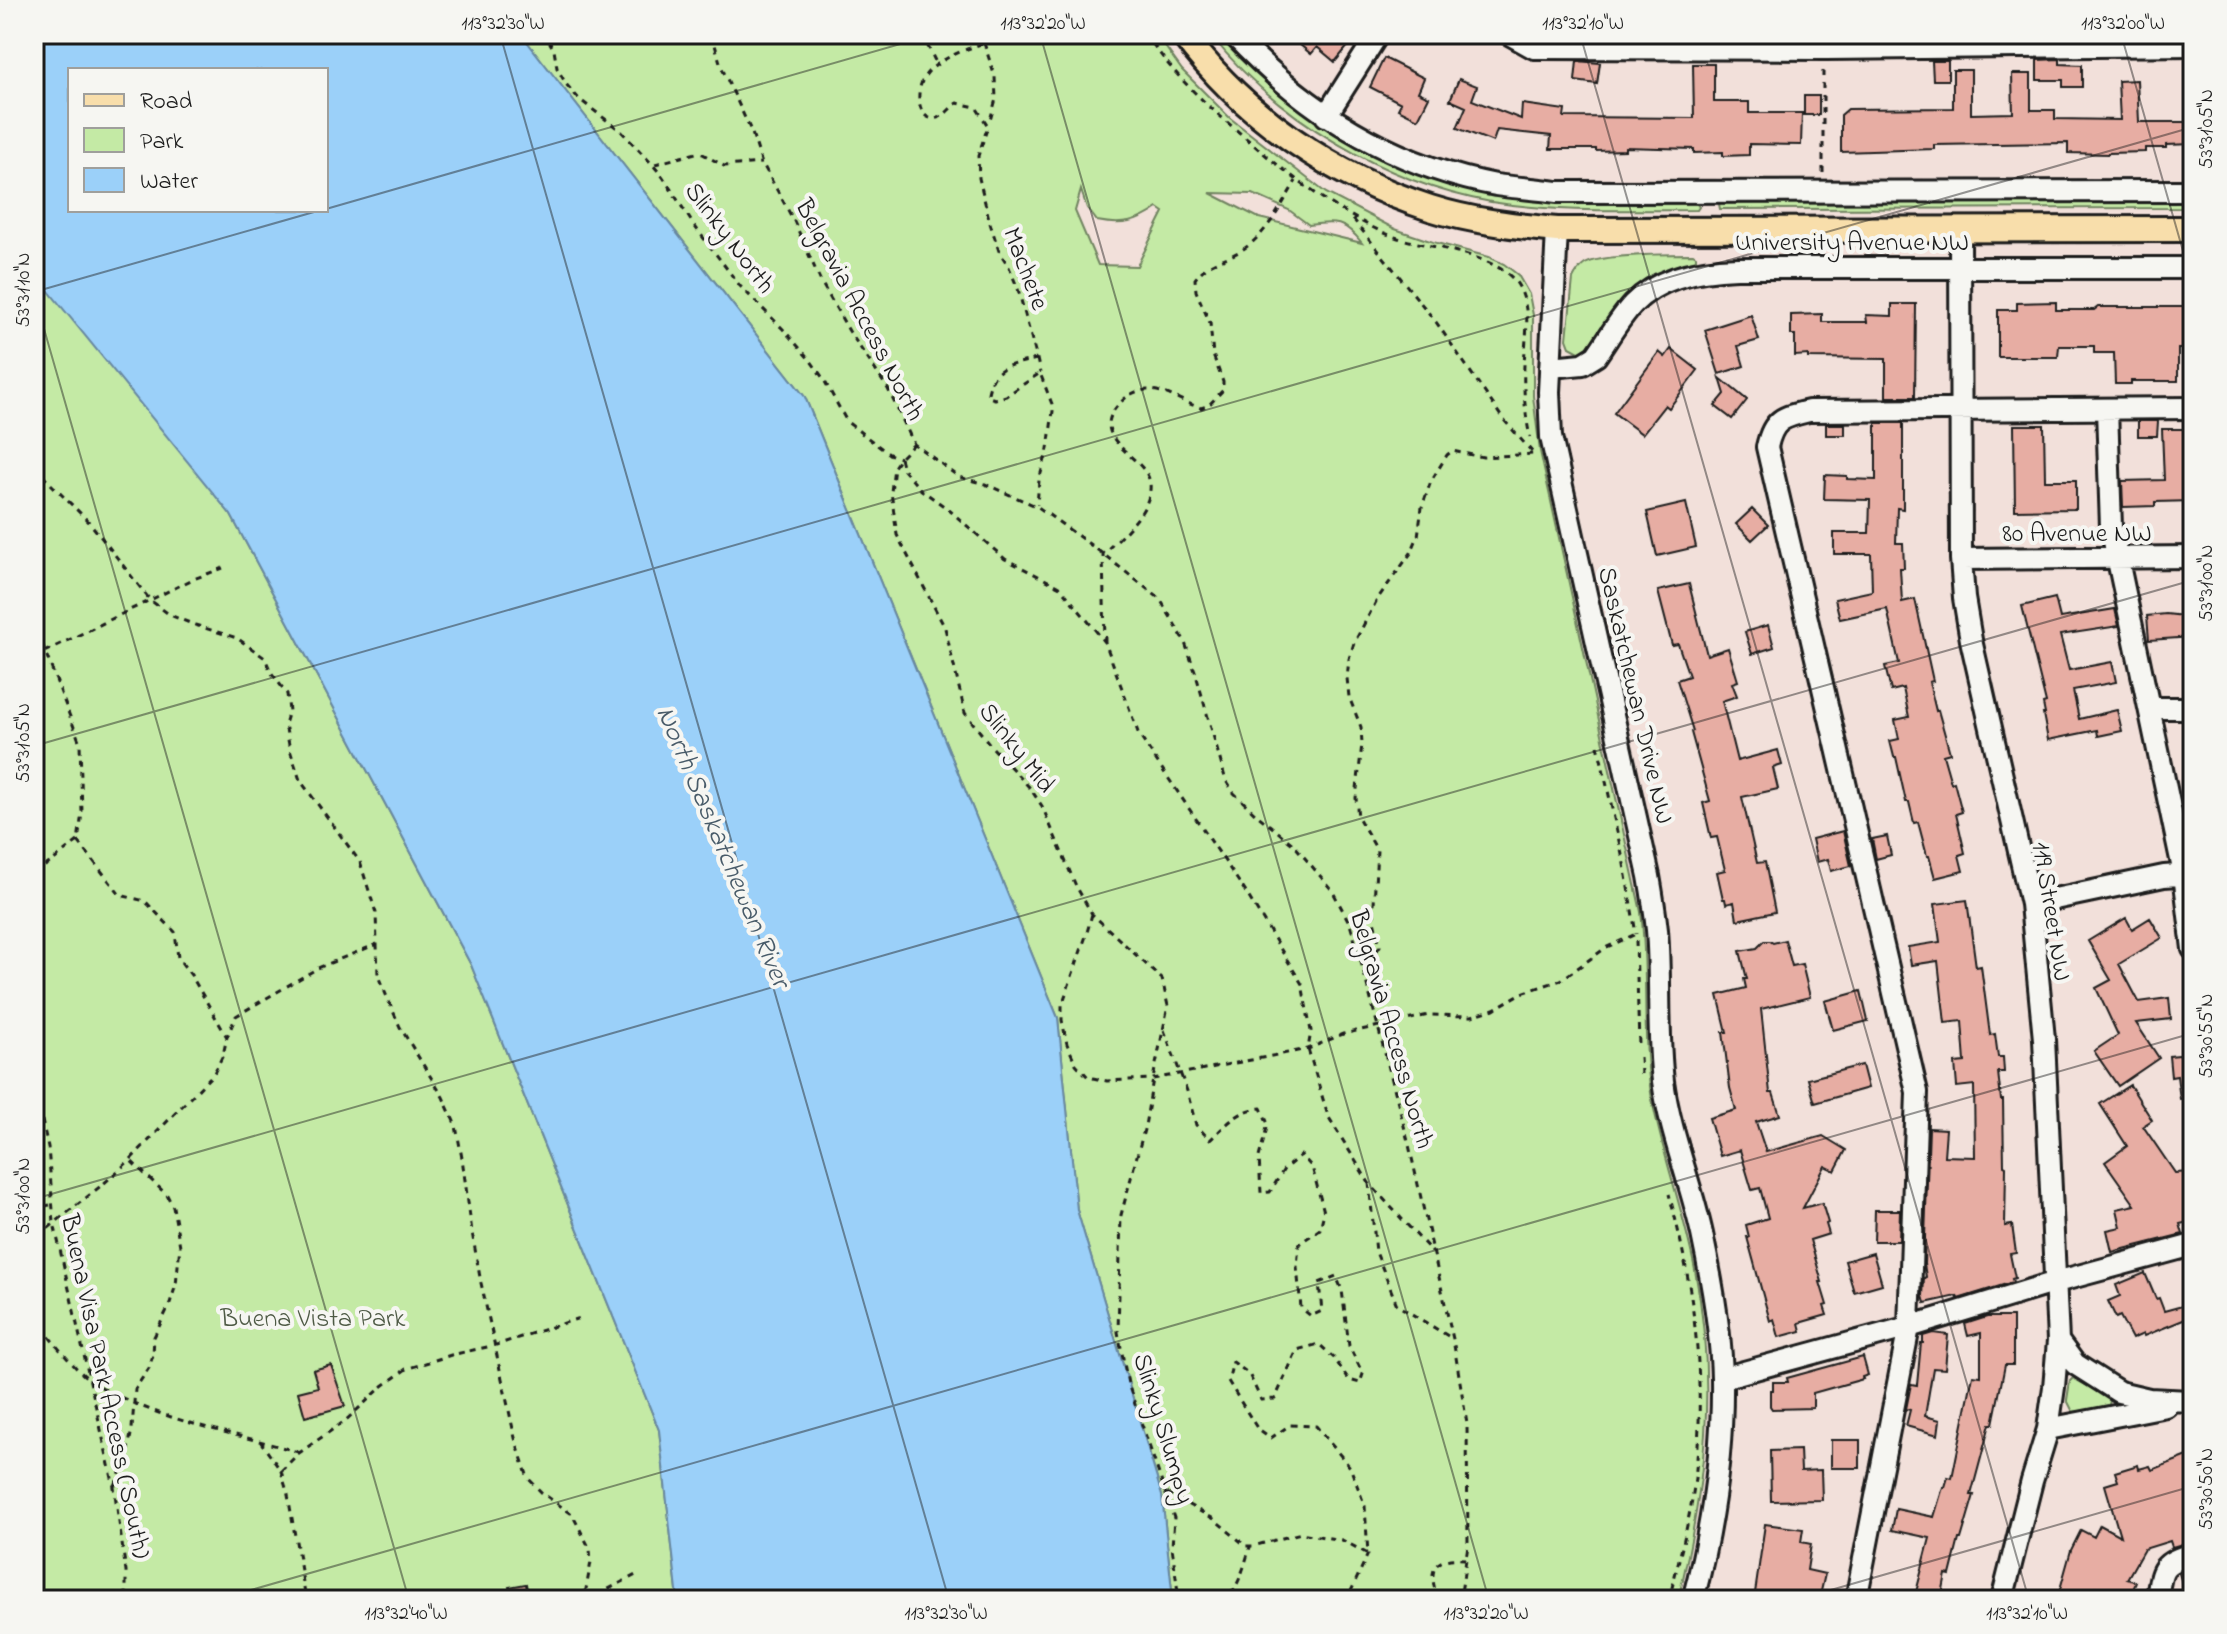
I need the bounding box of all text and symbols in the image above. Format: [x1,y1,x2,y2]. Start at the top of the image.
text: 113°32'30"W [461,10,545,39]
text: 113°32'20"W [1000,10,1086,39]
text: 113°32'10"W [1542,10,1624,39]
text: 113°32'00"W [2081,10,2165,39]
legend [68,68,328,212]
text: Road [140,85,193,120]
text: 53°31'05"N [2193,89,2222,169]
text: Park [140,125,184,160]
text: Water [140,165,198,200]
street label: Slinky North [674,175,783,303]
street label: Belgravia Access North [783,192,933,428]
street label: Machete [991,222,1057,316]
street label: University Avenue NW [1735,225,1969,263]
text: 53°31'10"N [10,253,39,327]
street label: 80 Avenue NW [2002,516,2152,554]
text: 53°31'00"N [2193,544,2222,622]
street label: Saskatchewan Drive NW [1586,563,1682,828]
street label: Slinky Mid [968,695,1063,803]
water label: North Saskatchewan River [644,700,801,997]
text: 53°31'05"N [10,703,39,783]
street label: 119 Street NW [2020,839,2080,984]
street label: Belgravia Access North [1338,905,1442,1154]
text: 53°30'55"N [2193,993,2222,1079]
text: 53°31'00"N [10,1157,39,1235]
street label: Buena Visa Park Access (South) [49,1210,159,1563]
park label: Buena Vista Park [220,1301,406,1339]
street label: Slinky Slumpy [1121,1349,1203,1509]
text: 53°30'50"N [2193,1448,2222,1530]
text: 113°32'40"W [364,1600,448,1629]
text: 113°32'30"W [904,1600,988,1629]
text: 113°32'20"W [1443,1600,1529,1629]
text: 113°32'10"W [1986,1600,2068,1629]

